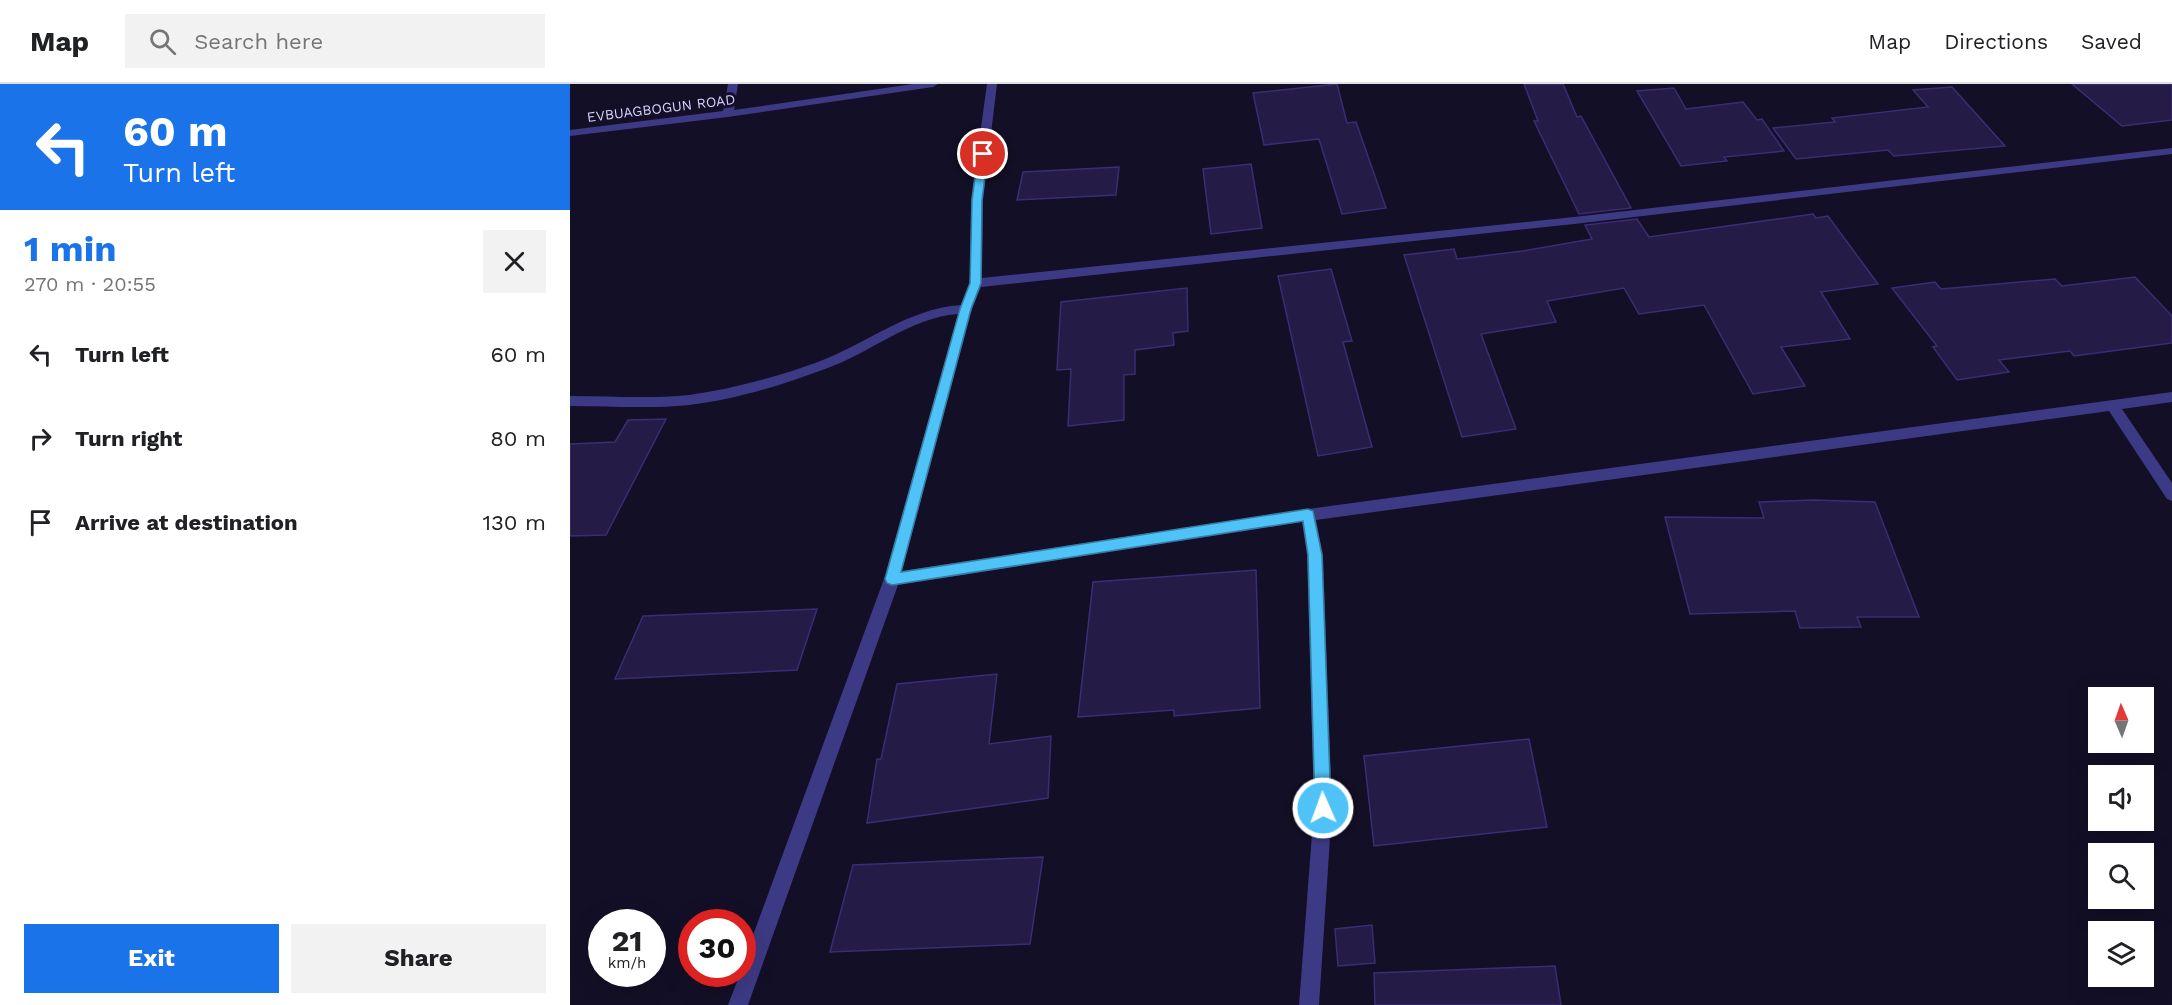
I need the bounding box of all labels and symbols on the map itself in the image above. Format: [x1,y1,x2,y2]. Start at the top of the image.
street label: EVBUAGBOGUN ROAD [586,91,736,125]
pin [957,128,1008,179]
north arrow [2088,687,2154,753]
position arrow [1291,776,1355,840]
speed limit sign: 30 [678,909,756,987]

